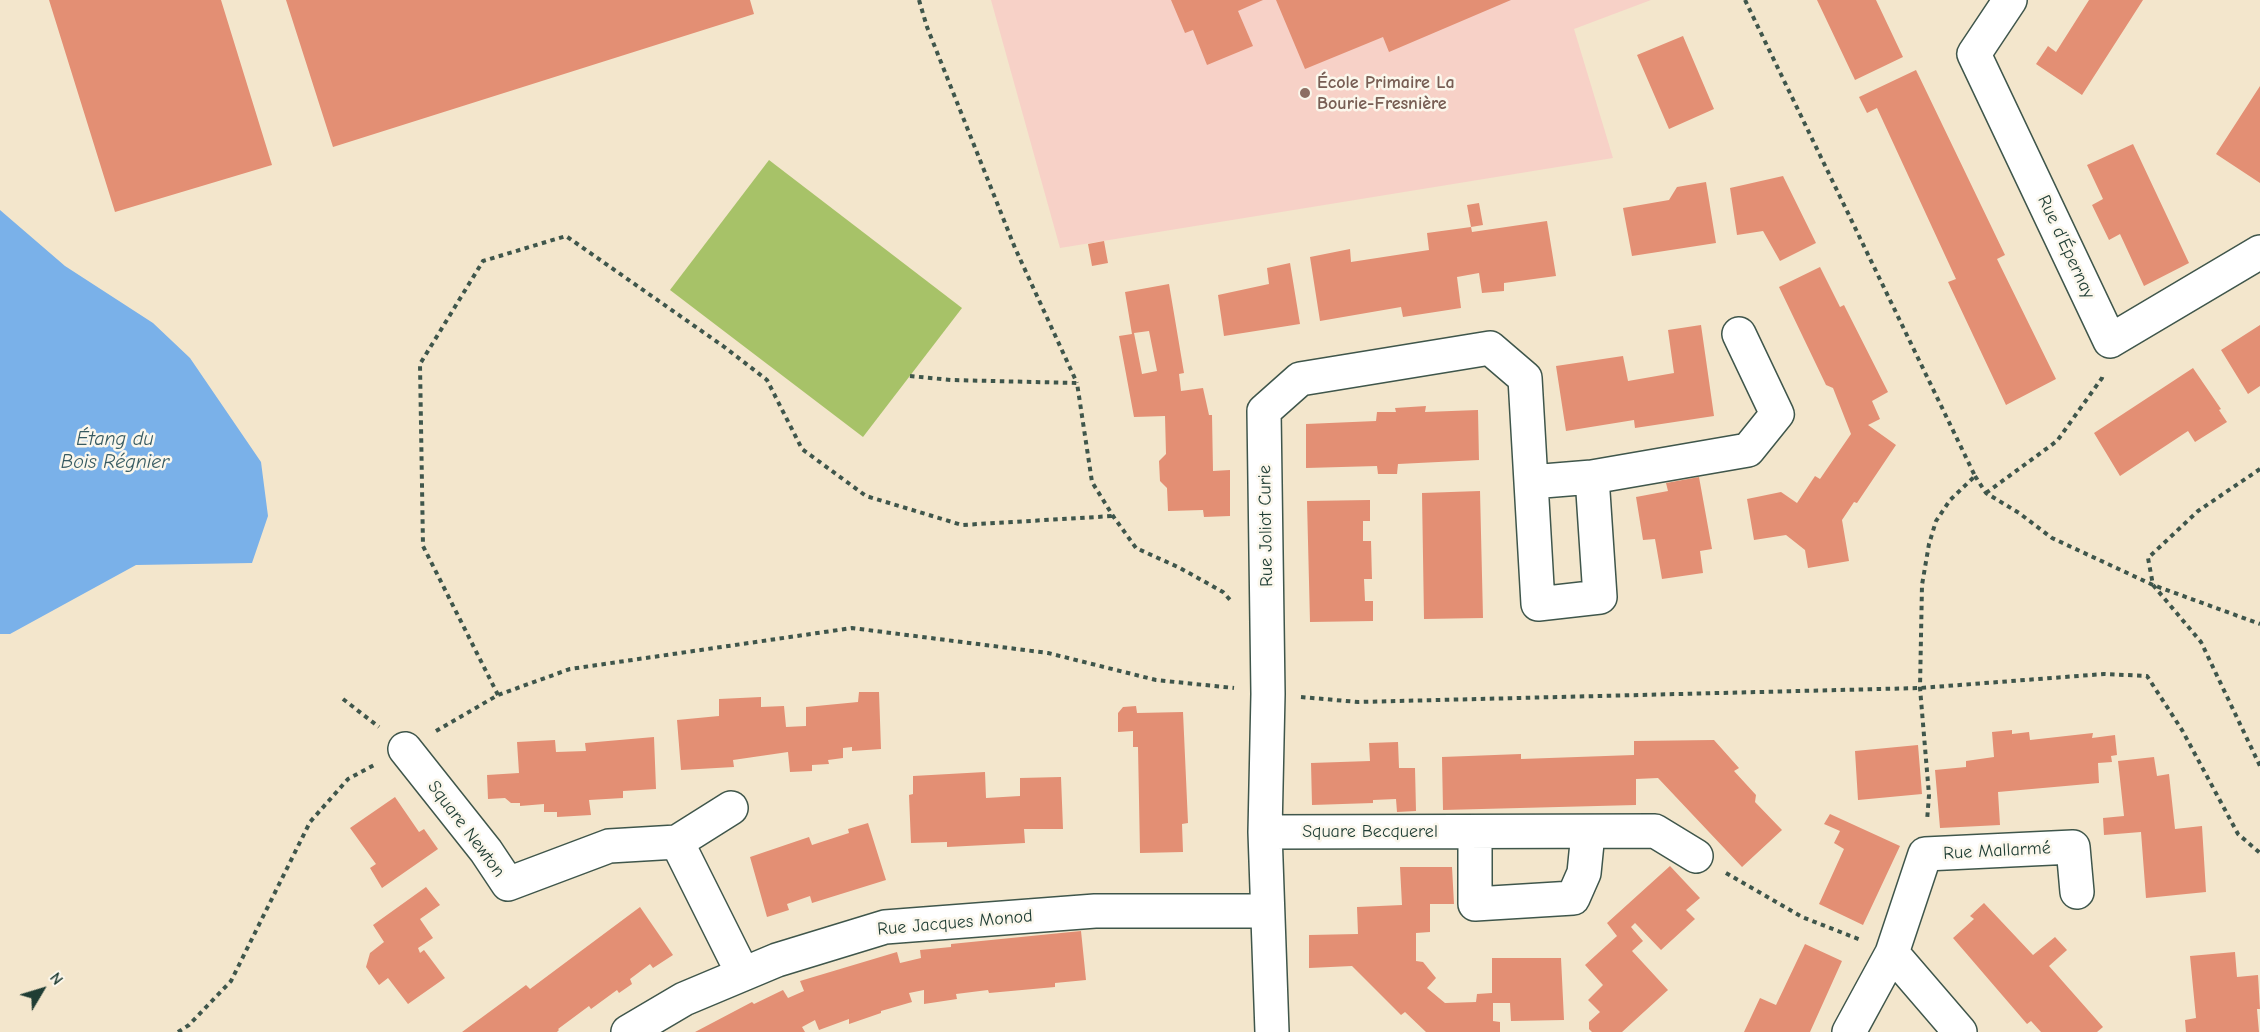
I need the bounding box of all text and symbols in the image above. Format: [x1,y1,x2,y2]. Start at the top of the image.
place label: École Primaire La Bourie-Fresnière [1317,72,1455,115]
marker: École Primaire La Bourie-Fresnière [1298,86,1312,100]
street label: Rue d’Épernay [2033,192,2099,302]
water label: Étang du Bois Régnier [61,427,169,474]
street label: Rue Joliot Curie [1254,465,1278,587]
street label: Square Newton [423,776,509,882]
street label: Square Becquerel [1302,821,1438,843]
street label: Rue Mallarmé [1943,837,2051,865]
street label: Rue Jacques Monod [876,905,1034,941]
north arrow [12,960,72,1020]
text: N [46,969,66,989]

